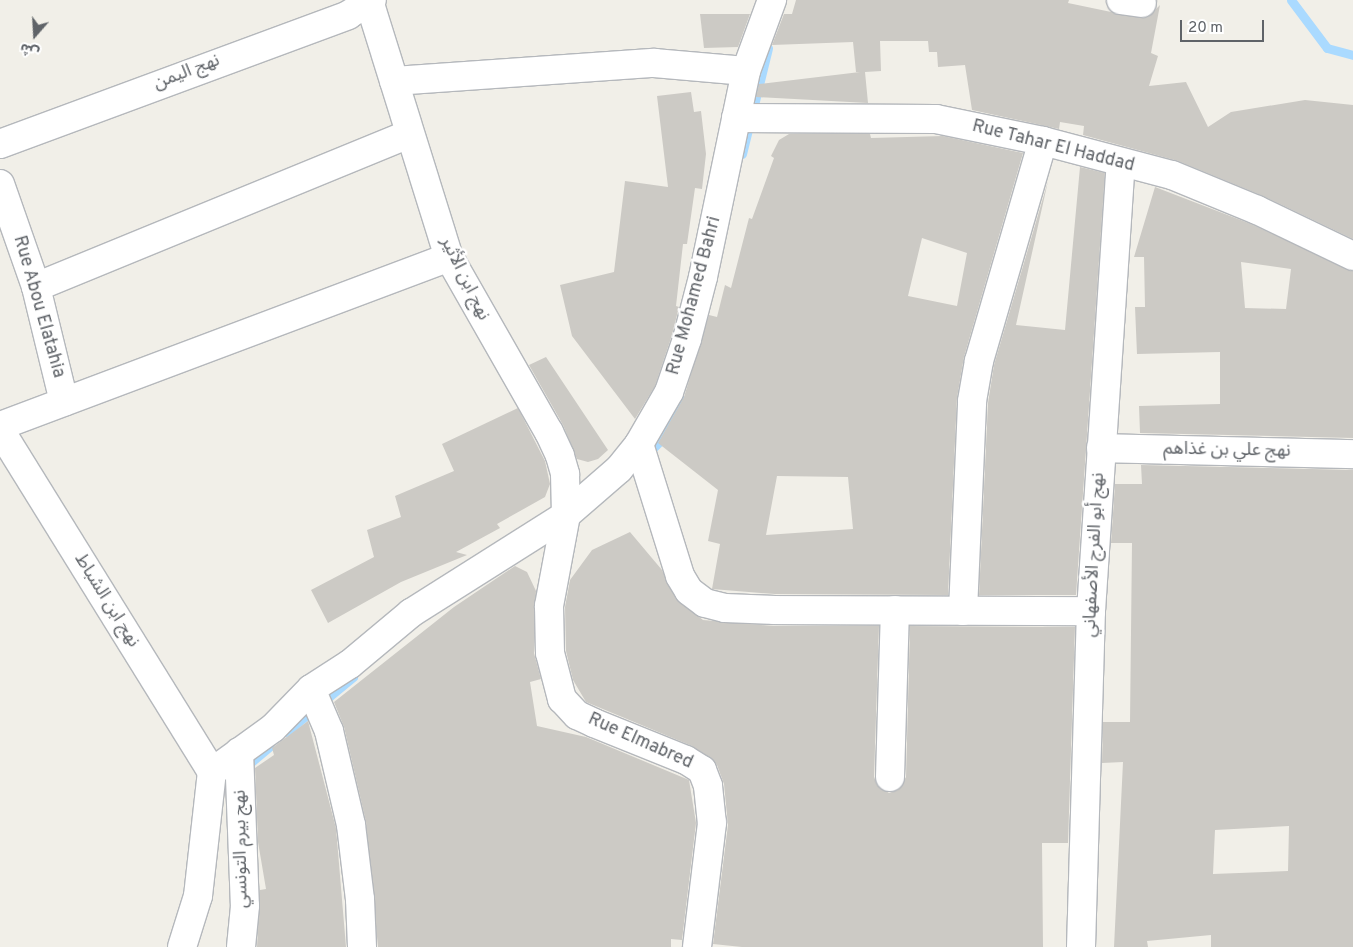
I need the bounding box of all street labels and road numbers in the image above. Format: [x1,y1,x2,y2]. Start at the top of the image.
street label: نهج اليمن [151,51,223,95]
street label: Rue Tahar El Haddad [969,116,1137,178]
street label: Rue Mohamed Bahri [663,214,727,378]
street label: Rue Abou Elatahia [7,233,69,381]
street label: نهج ابن الأثير [434,234,494,324]
street label: نهج علي بن غذاهم [1163,439,1291,463]
street label: نهج أبو الفرج الأصفهاني [1080,472,1110,638]
street label: نهج ابن الشباط [69,550,143,652]
street label: Rue Elmabred [584,709,696,775]
street label: نهج بيرم التونسي [230,790,254,908]

